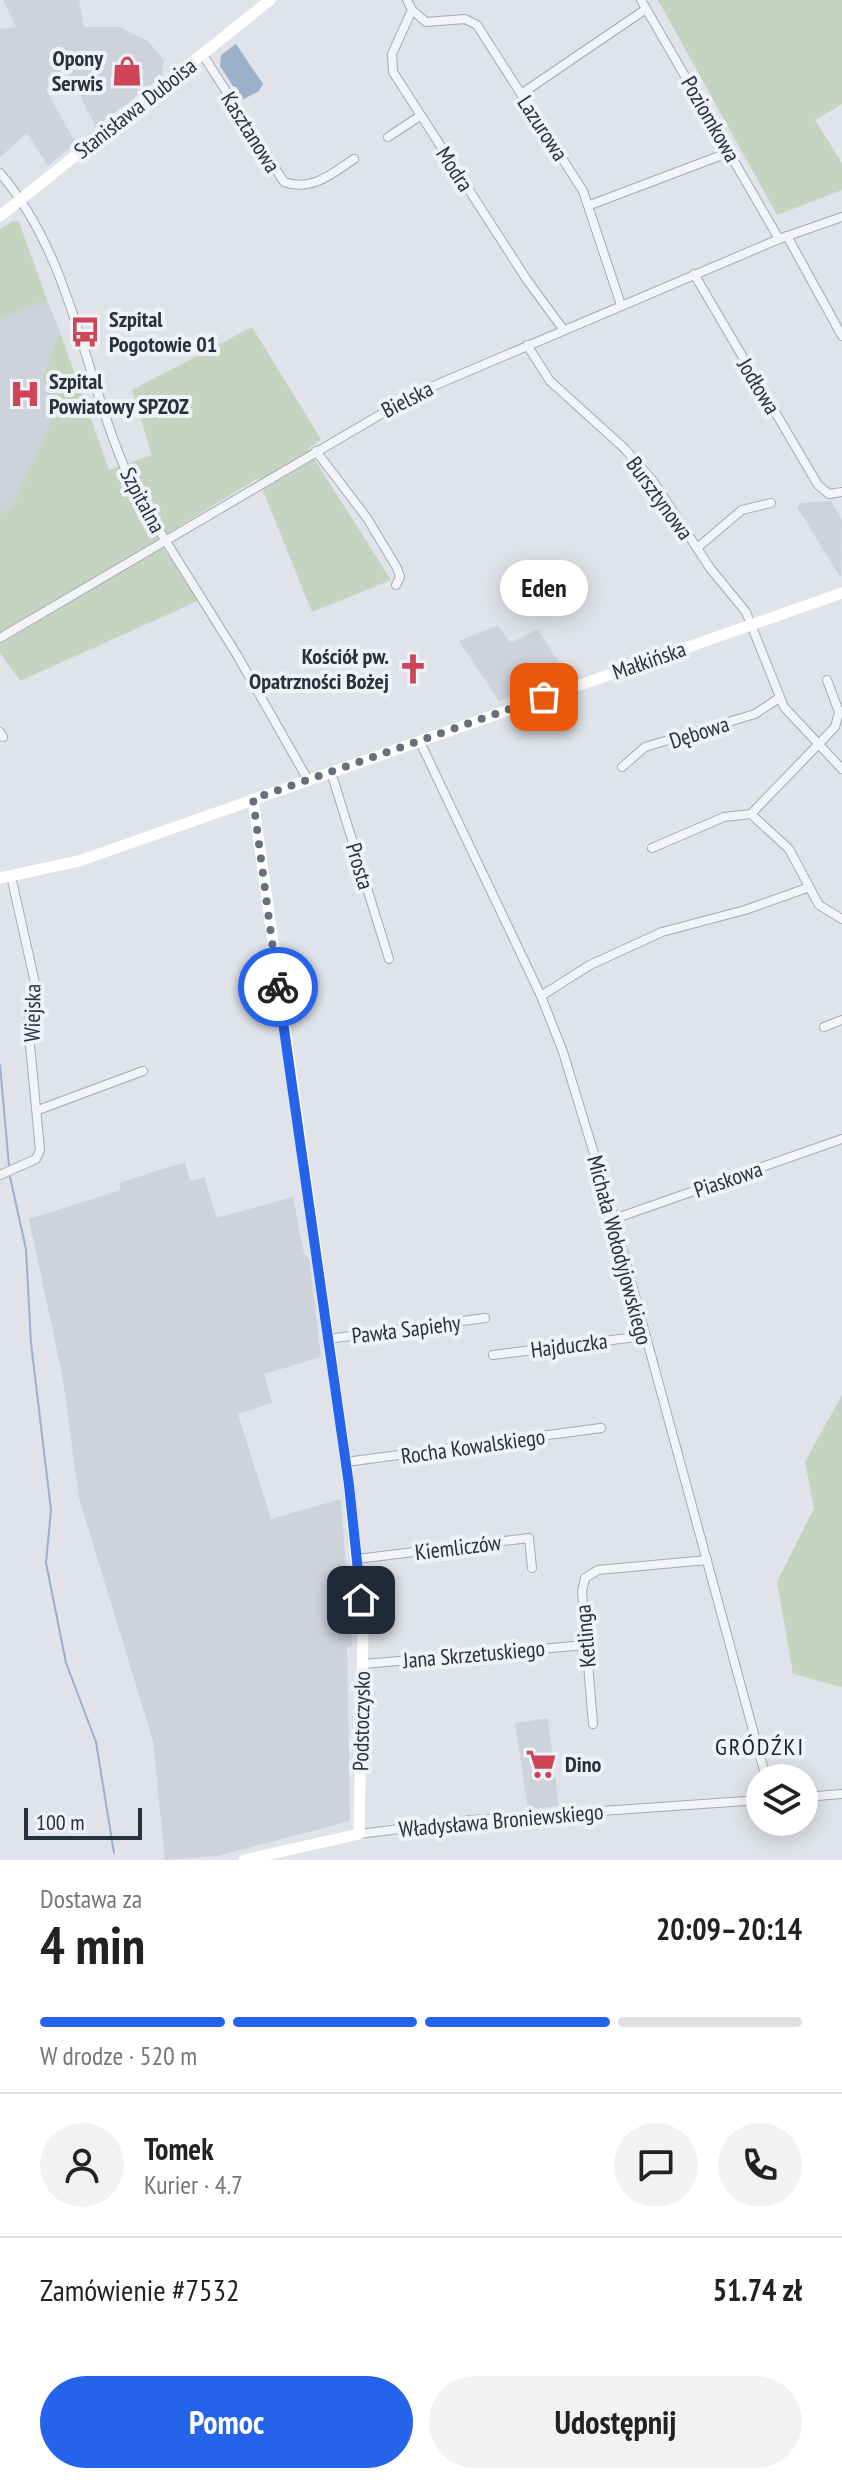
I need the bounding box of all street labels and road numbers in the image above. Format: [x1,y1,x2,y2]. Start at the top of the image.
street label: Stanisława Duboisa [68,52,202,164]
street label: Poziomkowa [675,71,747,167]
street label: Kasztanowa [215,86,287,178]
street label: Lazurowa [512,90,574,166]
street label: Modra [430,141,480,197]
street label: Jodłowa [731,352,787,419]
street label: Bielska [377,374,437,424]
street label: Bursztynowa [620,451,700,545]
street label: Szpitalna [114,462,172,538]
street label: Małkińska [609,634,689,686]
street label: Dębowa [666,709,732,755]
street label: Prosta [340,839,380,893]
street label: Wiejska [17,984,47,1042]
street label: Michała Wołodyjowskiego [581,1152,659,1348]
street label: Piaskowa [690,1154,766,1204]
street label: Pawła Sapiehy [350,1308,463,1350]
street label: Hajduczka [529,1326,609,1364]
street label: Rocha Kowalskiego [399,1422,547,1470]
street label: Kiemliczów [413,1528,503,1566]
street label: Ketlinga [568,1603,602,1669]
street label: Jana Skrzetuskiego [401,1634,546,1674]
street label: Podstoczysko [346,1671,376,1771]
street label: Władysława Broniewskiego [398,1797,604,1843]

